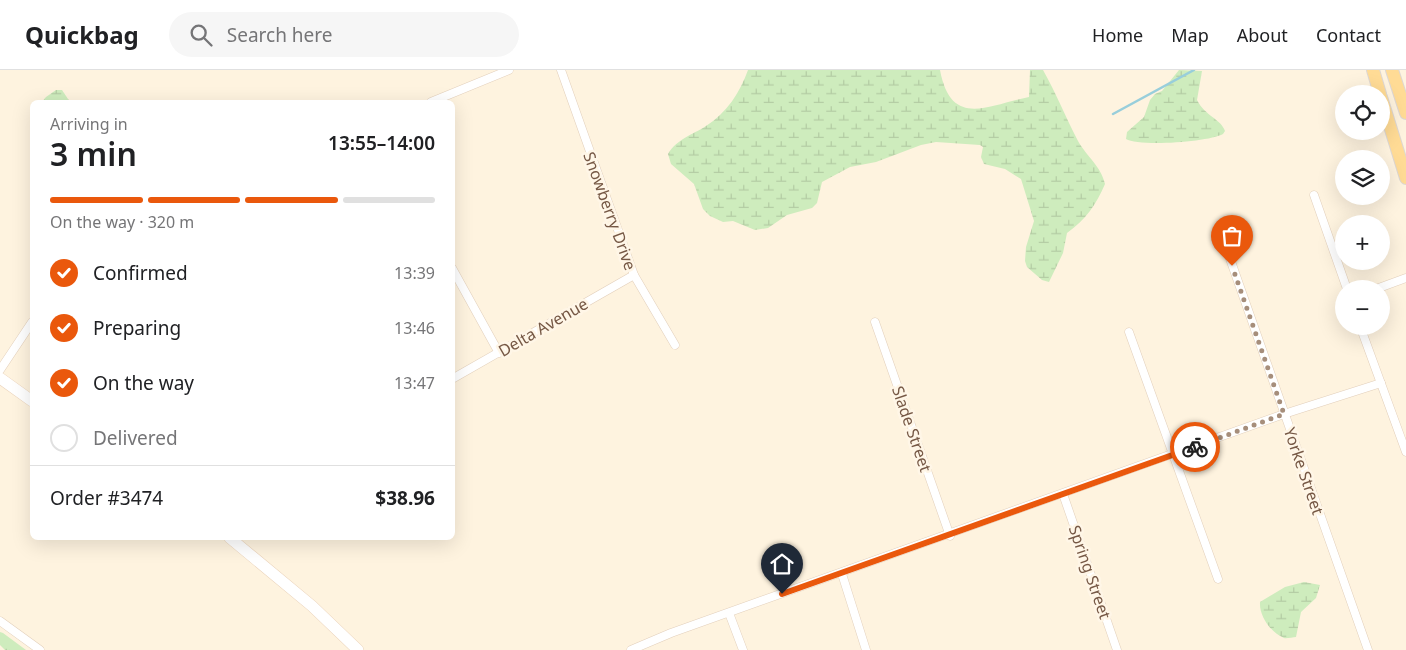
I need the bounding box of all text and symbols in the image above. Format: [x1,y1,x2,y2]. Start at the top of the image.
search box [169,12,519,57]
text: Quickbag [25,18,139,51]
icon: search [187,21,215,49]
text: Search here [227,22,332,48]
text: Home [1092,23,1143,47]
text: Map [1171,23,1209,47]
text: About [1237,23,1288,47]
text: Contact [1316,23,1381,47]
map controls [1335,85,1390,335]
button: locate [1335,85,1390,140]
text: Arriving in [50,113,128,135]
text: 13:55–14:00 [328,130,435,156]
text: 3 min [50,132,137,175]
street label: Snowberry Drive [578,149,642,273]
button: layers [1335,150,1390,205]
text: On the way · 320 m [50,211,194,233]
pin [1211,215,1253,266]
button: + [1335,215,1390,270]
icon: bag [1218,222,1246,250]
icon: check [50,259,78,287]
text: Confirmed [93,260,188,286]
text: 13:39 [394,262,435,284]
button: − [1335,280,1390,335]
street label: Delta Avenue [494,292,592,362]
icon: check [50,314,78,342]
text: Preparing [93,315,181,341]
text: 13:46 [394,317,435,339]
icon: check [50,369,78,397]
text: On the way [93,370,194,396]
text: 13:47 [394,372,435,394]
street label: Slade Street [887,383,937,475]
courier [1170,422,1220,472]
street label: Yorke Street [1279,424,1329,518]
text: Delivered [93,425,178,451]
icon: bike [1181,433,1209,461]
text: Order #3474 [50,485,163,511]
text: $38.96 [375,485,435,511]
street label: Spring Street [1064,522,1116,622]
pin [761,543,803,594]
icon: home [768,550,796,578]

